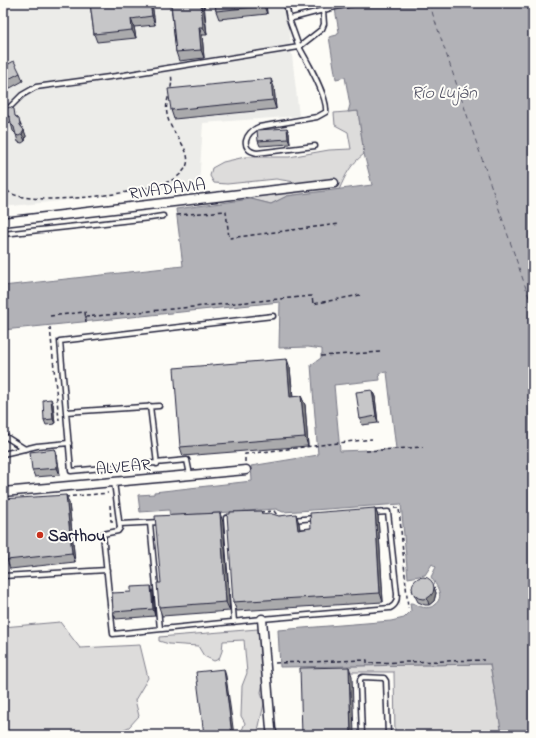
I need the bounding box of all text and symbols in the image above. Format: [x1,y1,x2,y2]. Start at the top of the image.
water label: Río Luján [411,81,478,107]
street label: RIVADAVIA [127,172,207,207]
street label: ALVEAR [95,453,152,482]
place label: Sarthou [48,524,106,549]
marker: Sarthou [35,530,45,540]

